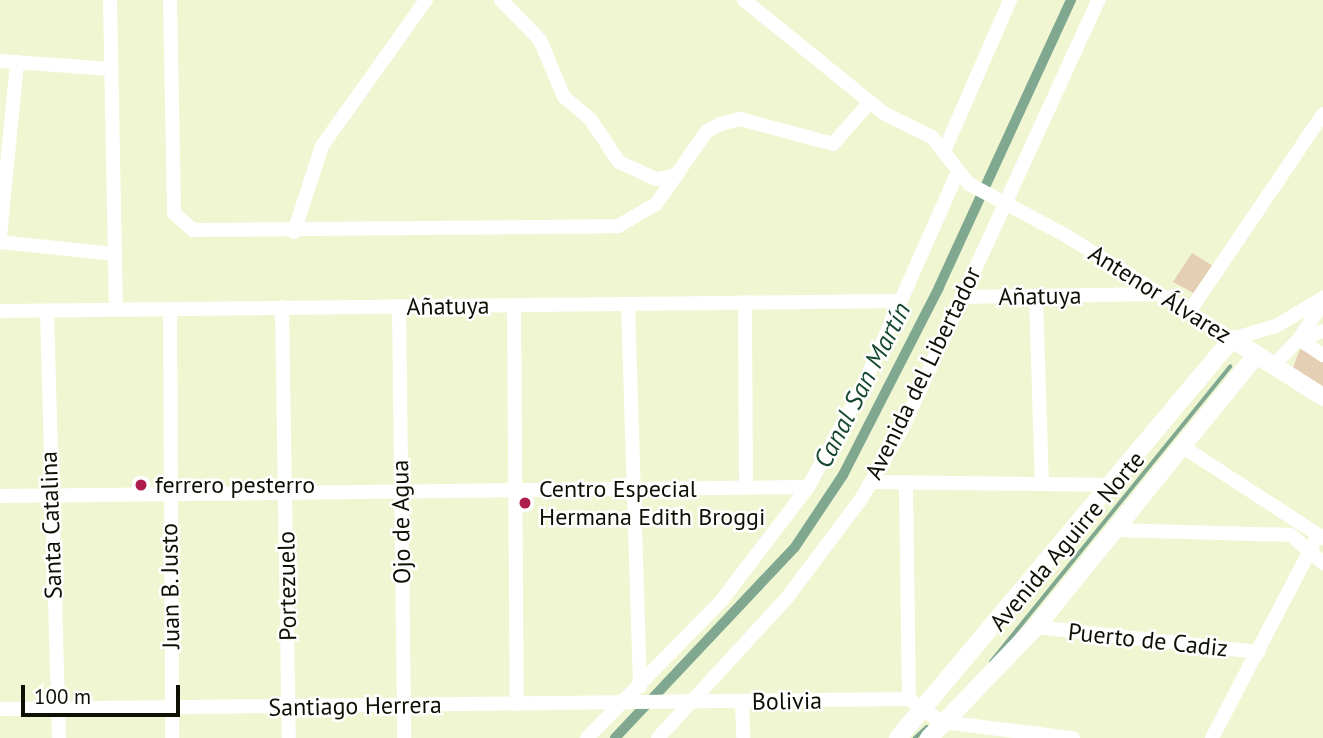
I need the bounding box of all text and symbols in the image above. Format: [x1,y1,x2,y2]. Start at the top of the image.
street label: Antenor Álvarez [1083,239,1237,349]
street label: Avenida del Libertador [859,262,987,484]
street label: Añatuya [998,281,1082,311]
street label: Añatuya [406,291,490,321]
water label: Canal San Martín [807,297,917,473]
street label: Avenida Aguirre Norte [983,445,1151,637]
street label: Santa Catalina [34,451,68,599]
street label: Ojo de Agua [386,459,416,585]
place label: ferrero pesterro [155,471,315,499]
place label: Centro Especial Hermana Edith Broggi [539,475,765,531]
marker: ferrero pesterro [133,477,149,493]
marker: Centro Especial Hermana Edith Broggi [517,495,533,511]
street label: Juan B. Justo [154,522,186,650]
street label: Portezuelo [272,531,302,641]
street label: Puerto de Cadiz [1067,617,1229,663]
scale bar [24,672,184,716]
text: 100 m [34,683,91,710]
street label: Bolivia [752,686,822,716]
street label: Santiago Herrera [268,690,442,722]

